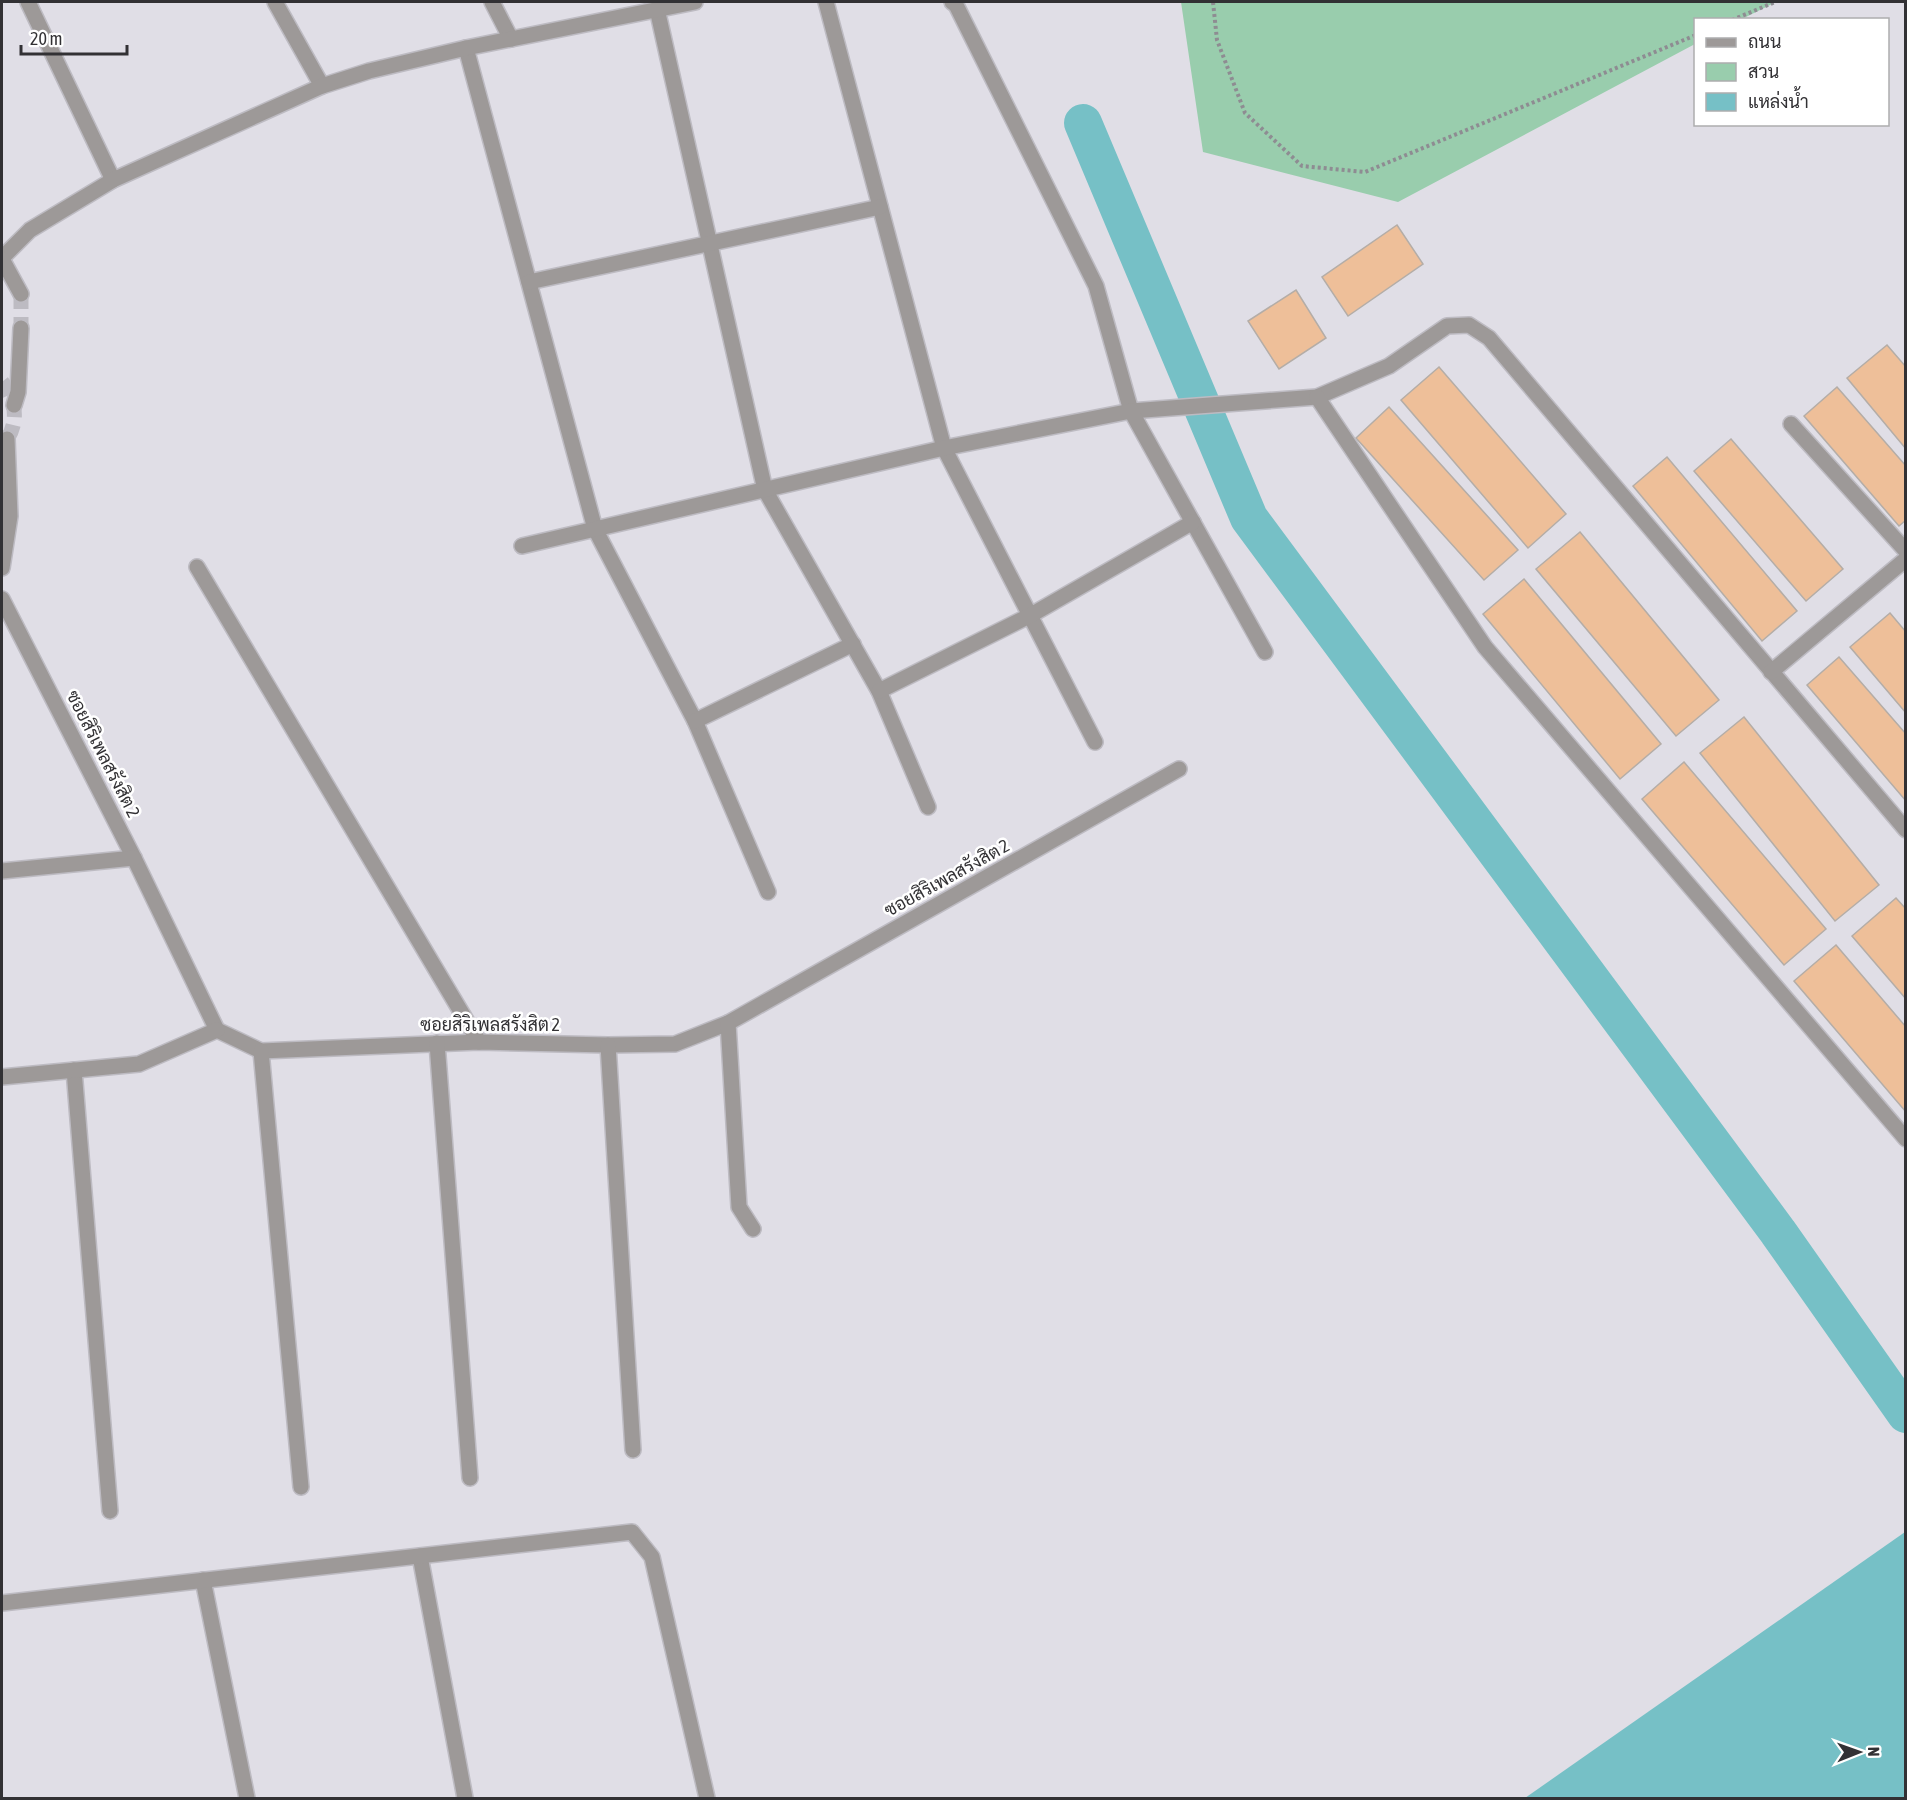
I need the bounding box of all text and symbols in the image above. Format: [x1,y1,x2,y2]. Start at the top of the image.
scale bar [21,18,128,56]
legend [1694,18,1889,126]
text: 20 m [30,28,62,49]
text: ถนน [1748,31,1781,52]
text: สวน [1748,61,1779,82]
text: แหล่งน้ำ [1748,86,1809,112]
street label: ซอยสิริเพลสรังสิต 2 [62,687,145,821]
street label: ซอยสิริเพลสรังสิต 2 [881,835,1013,921]
street label: ซอยสิริเพลสรังสิต 2 [420,1014,560,1035]
north arrow [1829,1722,1889,1782]
text: N [1865,1747,1883,1757]

